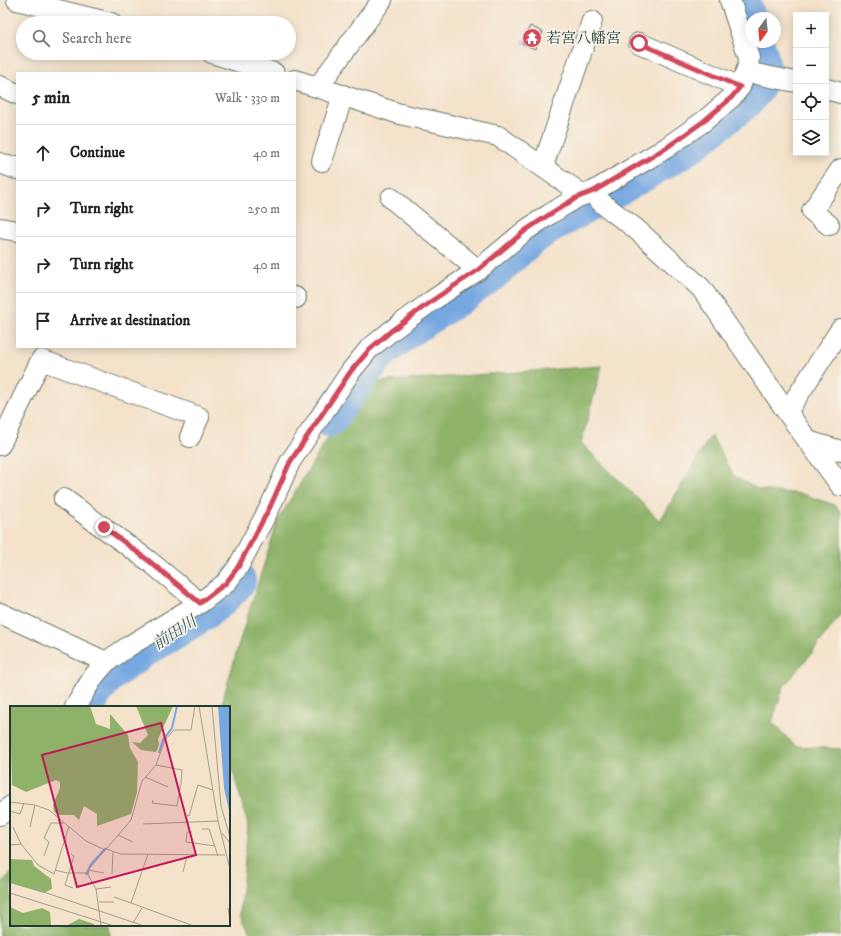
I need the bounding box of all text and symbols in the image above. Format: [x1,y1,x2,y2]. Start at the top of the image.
north arrow [745,12,781,48]
map controls [793,12,829,156]
button: + [793,12,829,48]
search box [16,16,296,60]
icon: search [30,27,52,49]
temple icon: 若宮八幡宮 [521,27,543,49]
text: Search here [62,29,131,48]
place label: 若宮八幡宮 [546,29,621,48]
route start [630,34,648,52]
button: − [793,48,829,84]
button: locate [793,84,829,120]
text: 5 min [32,87,70,109]
text: Walk · 330 m [215,90,280,106]
button: layers [793,120,829,156]
icon: ahead [32,142,54,164]
text: Continue [70,143,125,162]
text: 40 m [253,145,280,161]
icon: right [32,198,54,220]
text: Turn right [70,199,133,218]
text: 250 m [248,201,280,217]
icon: right [32,254,54,276]
text: Turn right [70,255,133,274]
text: 40 m [253,257,280,273]
icon: arrive [32,310,54,332]
text: Arrive at destination [70,311,190,330]
route end [95,518,113,536]
water label: 前田川 [149,610,202,654]
inset map [10,706,230,926]

